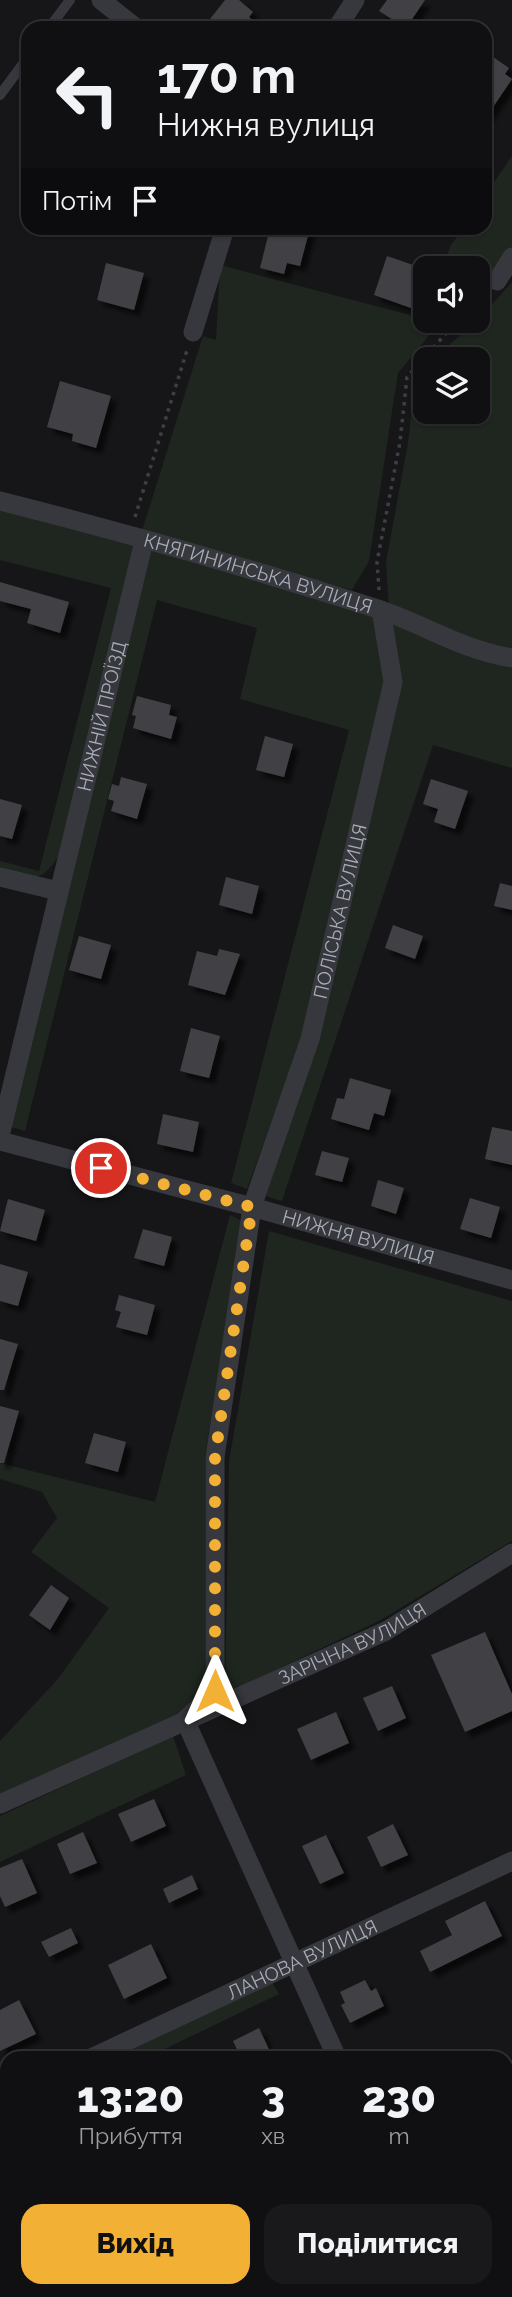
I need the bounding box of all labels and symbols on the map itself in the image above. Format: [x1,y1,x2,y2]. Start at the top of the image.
street label: КНЯГИНИНСЬКА ВУЛИЦЯ [141,529,375,618]
street label: НИЖНІЙ ПРОЇЗД [73,639,130,794]
street label: ПОЛІСЬКА ВУЛИЦЯ [309,822,371,1001]
pin [71,1138,131,1198]
street label: НИЖНЯ ВУЛИЦЯ [280,1205,437,1269]
street label: ЗАРІЧНА ВУЛИЦЯ [275,1598,430,1689]
position arrow [178,1654,252,1728]
street label: ЛАНОВА ВУЛИЦЯ [223,1915,381,2004]

